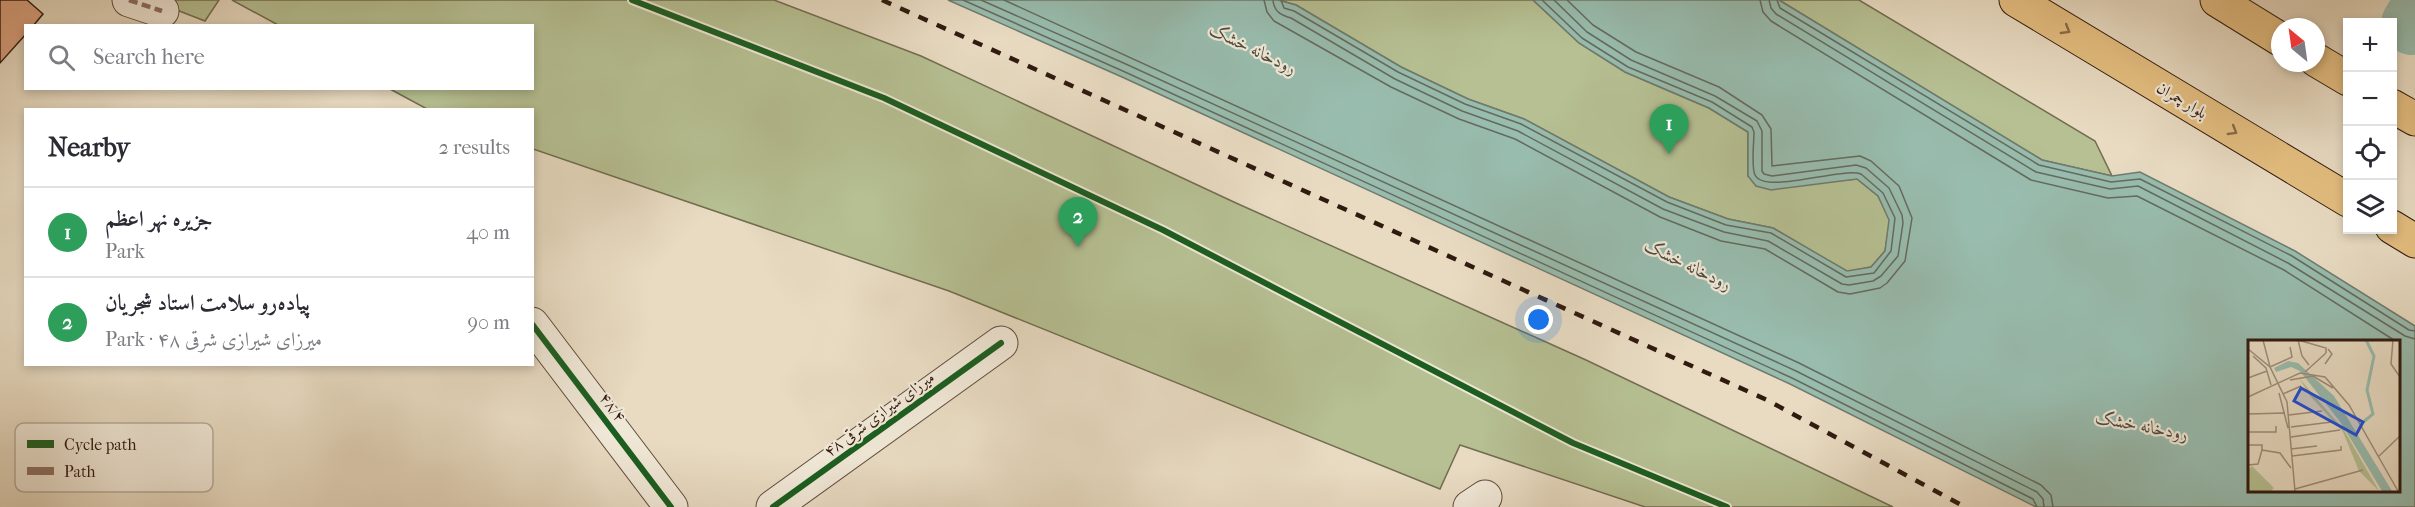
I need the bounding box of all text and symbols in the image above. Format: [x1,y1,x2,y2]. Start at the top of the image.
north arrow [2271,18,2325,72]
map controls [2343,18,2397,234]
button: + [2343,18,2397,72]
water label: رودخانه خشک [1206,19,1300,79]
one-way arrow [2060,23,2070,35]
search box [24,24,534,90]
icon: search [45,41,78,74]
text: Search here [93,44,205,70]
button: − [2343,72,2397,126]
street label: بلوار چمران [2153,78,2211,123]
pin: 1 [1650,104,1688,154]
one-way arrow [2227,124,2237,135]
button: locate [2343,126,2397,180]
text: Nearby [48,132,130,163]
text: 2 results [439,136,510,159]
button: layers [2343,180,2397,234]
pin: 2 [1058,198,1098,247]
text: جزیره نهر اعظم [105,206,212,232]
text: 1 [64,221,71,244]
text: 40 m [466,221,510,244]
water label: رودخانه خشک [1641,235,1735,295]
text: Park [105,240,145,263]
text: پیاده‌رو سلامت استاد شجریان [105,290,311,316]
your location [1524,305,1553,334]
text: 2 [62,311,73,334]
text: 90 m [468,311,510,334]
text: Park · ۴۸ میرزای شیرازی شرقی [105,328,322,351]
inset map [2248,340,2400,492]
street label: ۴۸ میرزای شیرازی شرقی [820,368,938,461]
street label: ۴۸/۴ [596,389,630,425]
water label: رودخانه خشک [2094,407,2190,445]
legend [15,423,213,492]
text: Cycle path [64,435,136,454]
text: Path [64,462,96,481]

